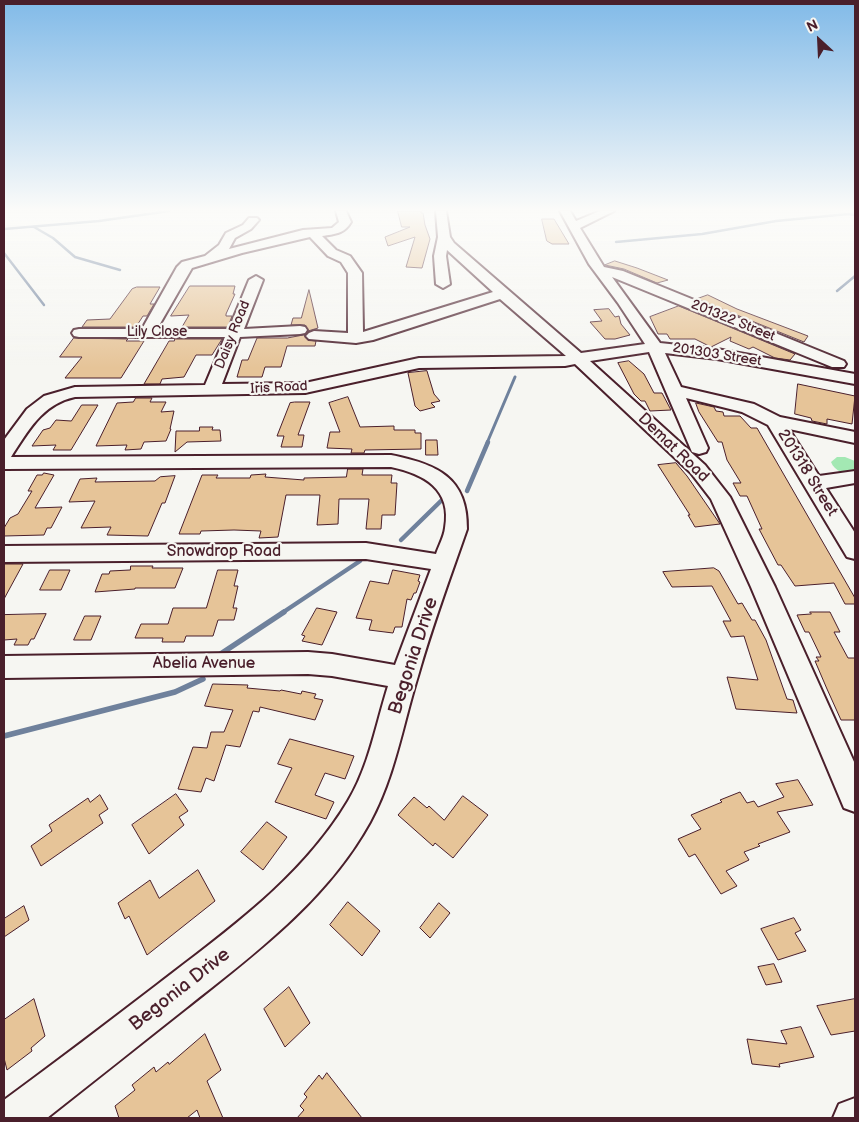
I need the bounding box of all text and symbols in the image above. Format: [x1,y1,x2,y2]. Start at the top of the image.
north arrow [794,15,844,65]
text: N [804,16,821,36]
street label: 201322 Street [688,296,778,346]
street label: Daisy Road [212,298,254,372]
street label: Lily Close [127,324,187,340]
street label: 201303 Street [671,340,763,370]
street label: Iris Road [250,378,308,398]
street label: Demat Road [634,409,712,487]
street label: 201318 Street [773,426,841,520]
street label: Snowdrop Road [167,542,281,562]
street label: Begonia Drive [384,595,444,717]
street label: Abelia Avenue [153,654,255,674]
street label: Begonia Drive [125,944,235,1036]

